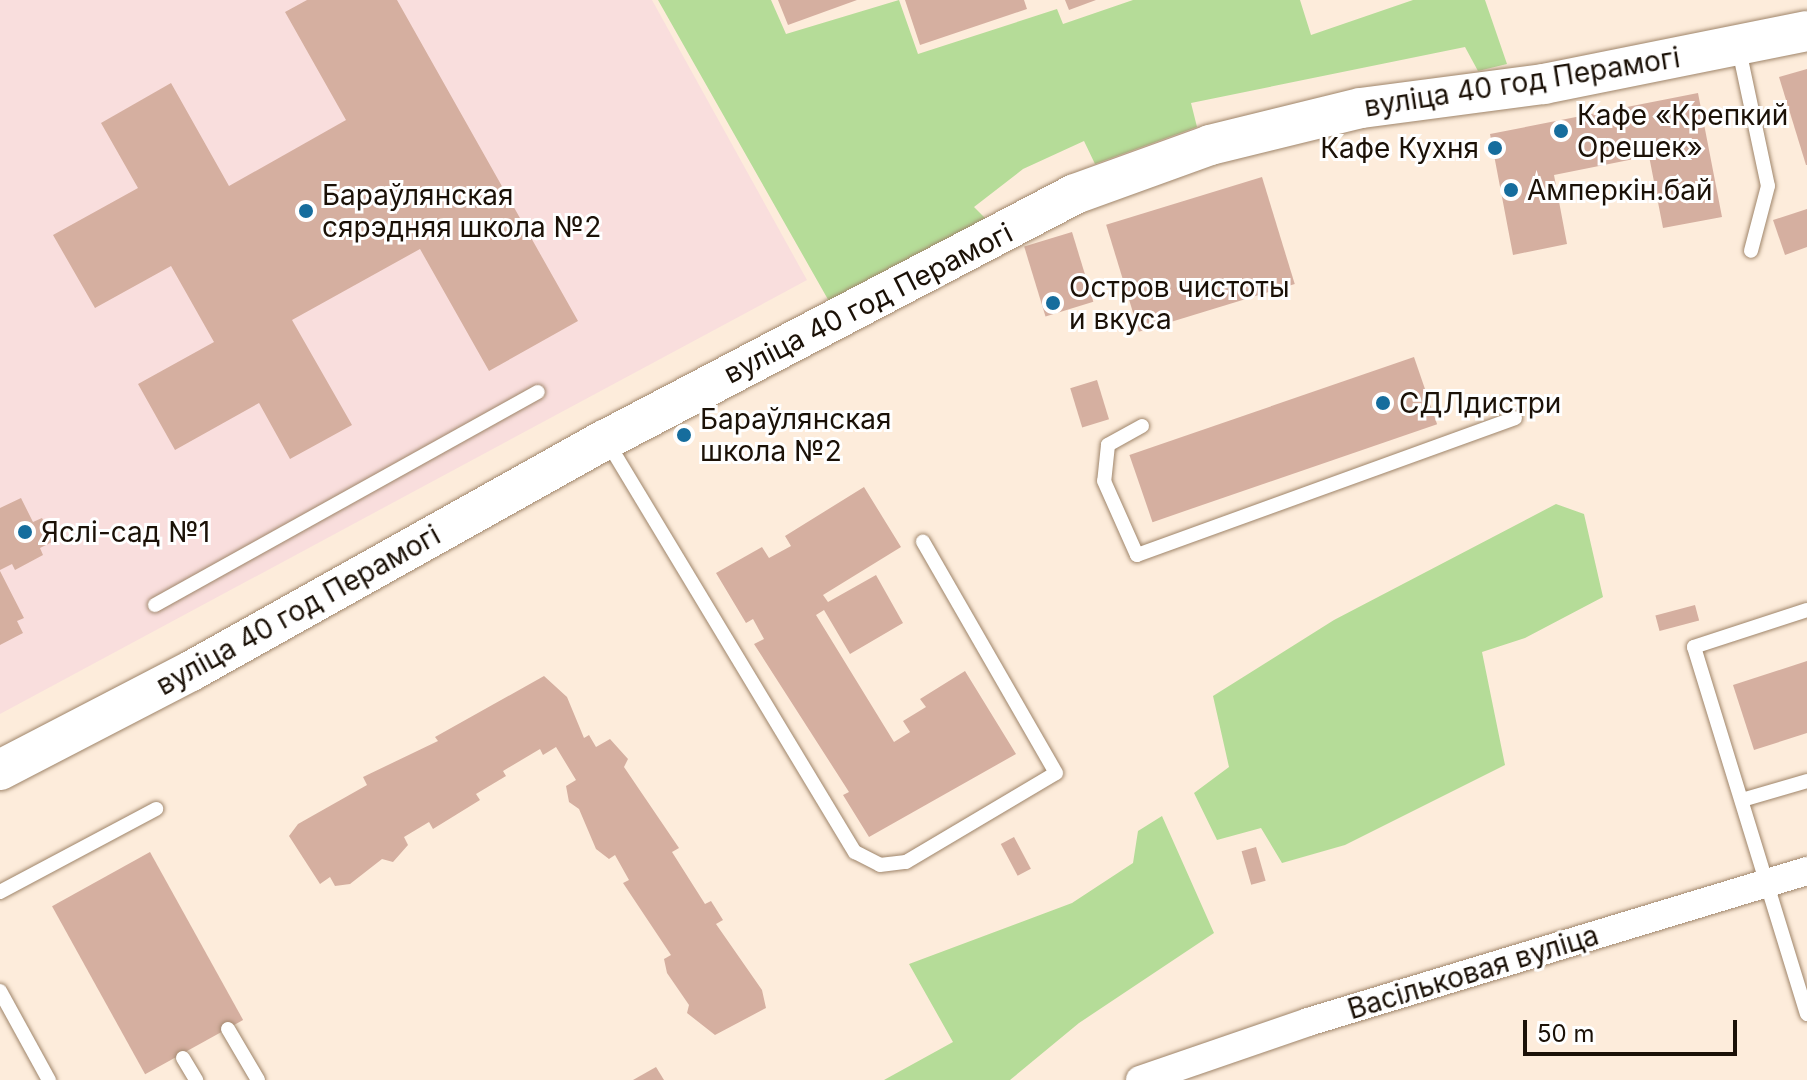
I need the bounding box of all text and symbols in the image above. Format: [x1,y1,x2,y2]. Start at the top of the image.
street label: вуліца 40 год Перамогі [1362,40,1682,124]
place label: Кафе «Крепкий Орешек» [1577,98,1788,164]
marker: Кафе «Крепкий Орешек» [1552,122,1570,140]
place label: Кафе Кухня [1320,131,1479,165]
marker: Кафе Кухня [1486,139,1504,157]
place label: Амперкін.бай [1527,173,1713,207]
place label: Бараўлянская сярэдняя школа №2 [322,178,601,244]
marker: Амперкін.бай [1502,181,1520,199]
marker: Бараўлянская сярэдняя школа №2 [297,202,315,220]
street label: вуліца 40 год Перамогі [718,216,1018,390]
place label: Остров чистоты и вкуса [1069,270,1290,336]
marker: Остров чистоты и вкуса [1044,294,1062,312]
place label: СДЛдистри [1399,386,1561,420]
marker: СДЛдистри [1374,394,1392,412]
place label: Бараўлянская школа №2 [700,402,892,468]
marker: Бараўлянская школа №2 [675,426,693,444]
place label: Яслі-сад №1 [41,515,210,549]
street label: вуліца 40 год Перамогі [150,518,446,702]
marker: Яслі-сад №1 [16,523,34,541]
street label: Васільковая вуліца [1344,918,1602,1026]
scale bar [1527,1004,1741,1054]
text: 50 m [1537,1019,1595,1048]

